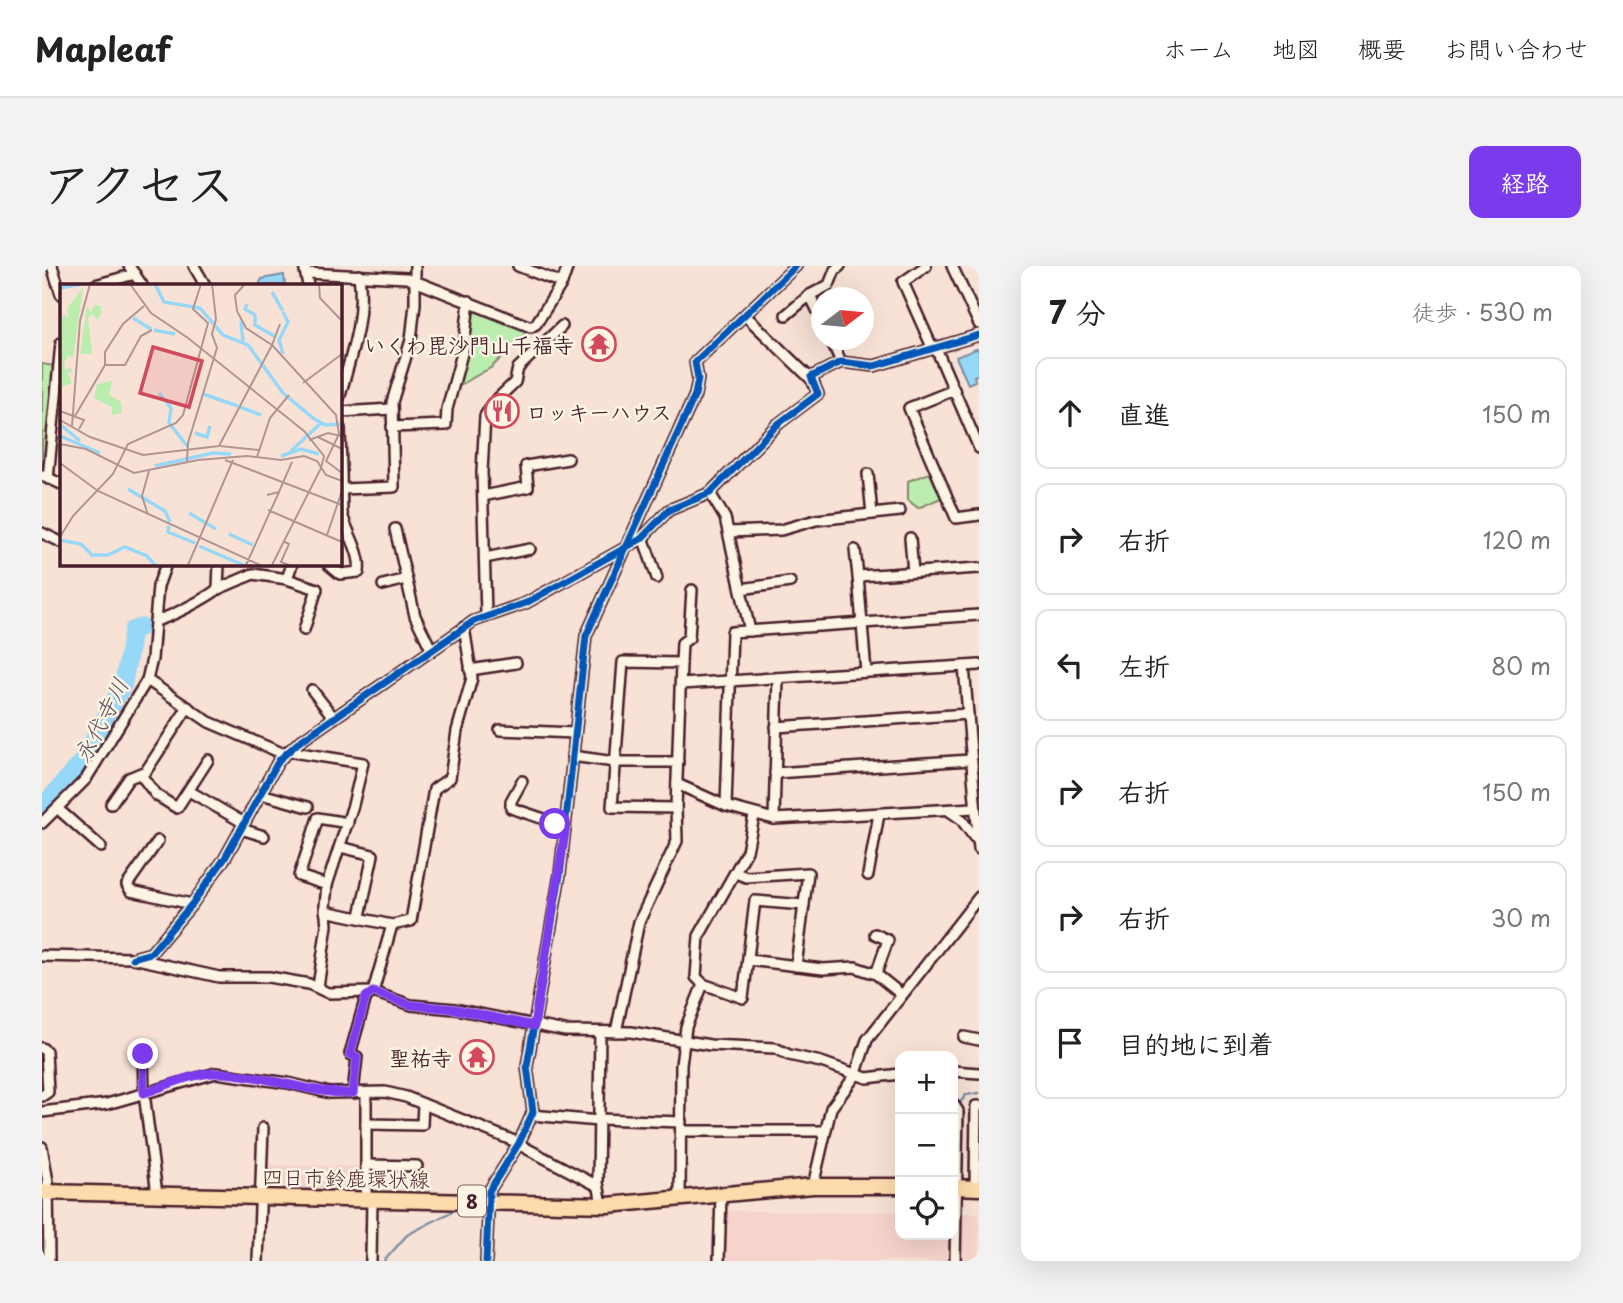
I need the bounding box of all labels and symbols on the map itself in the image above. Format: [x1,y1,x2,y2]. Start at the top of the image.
inset map [60,284,341,565]
north arrow [811,287,874,350]
temple icon: いくわ毘沙門山千福寺 [580,325,618,363]
place label: いくわ毘沙門山千福寺 [364,328,574,360]
restaurant icon: ロッキーハウス [483,392,521,430]
place label: ロッキーハウス [526,395,672,427]
water label: 永代寺川 [64,671,136,769]
route start [539,808,570,839]
route end [127,1038,158,1069]
temple icon: 聖祐寺 [458,1038,496,1076]
place label: 聖祐寺 [389,1041,452,1073]
street label: 四日市鈴鹿環状線 [262,1160,430,1194]
road number: 8 [458,1186,486,1217]

